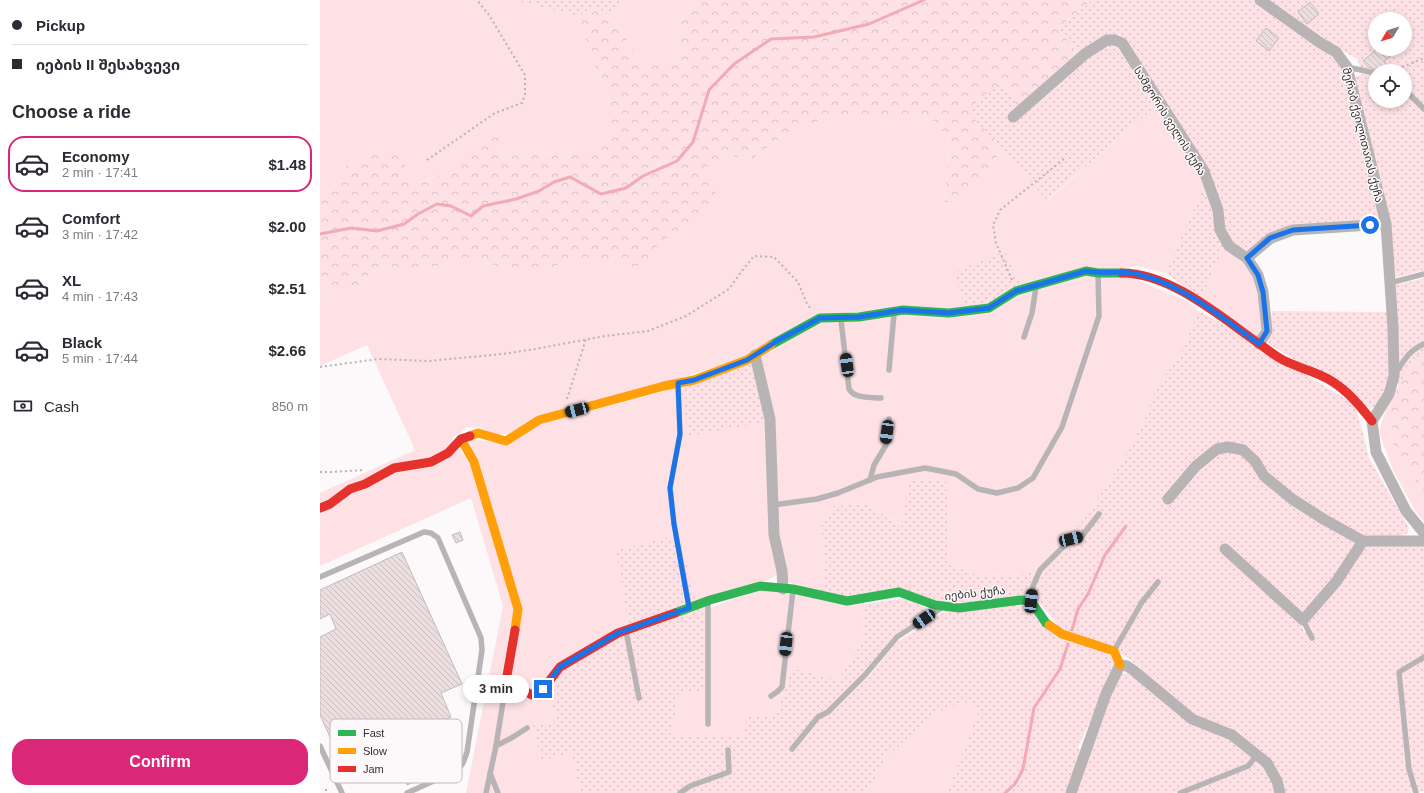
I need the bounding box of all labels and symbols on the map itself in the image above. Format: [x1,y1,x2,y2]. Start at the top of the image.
north arrow [1368,12,1412,56]
street label: სამგორის ველის ქუჩა [1131,65,1208,178]
street label: მერაბ ქვილითაიას ქუჩა [1339,66,1386,204]
route start [1361,216,1379,234]
car [839,352,855,378]
car [564,401,590,419]
car [879,419,895,445]
car [1058,530,1084,548]
street label: იების ქუჩა [944,584,1006,603]
car [1024,588,1038,614]
car [911,607,937,631]
car [779,631,793,657]
callout: 3 min [463,675,529,703]
route end [534,680,552,698]
legend [330,719,462,783]
text: Fast [363,727,384,739]
text: Slow [363,745,387,757]
text: Jam [363,763,384,775]

